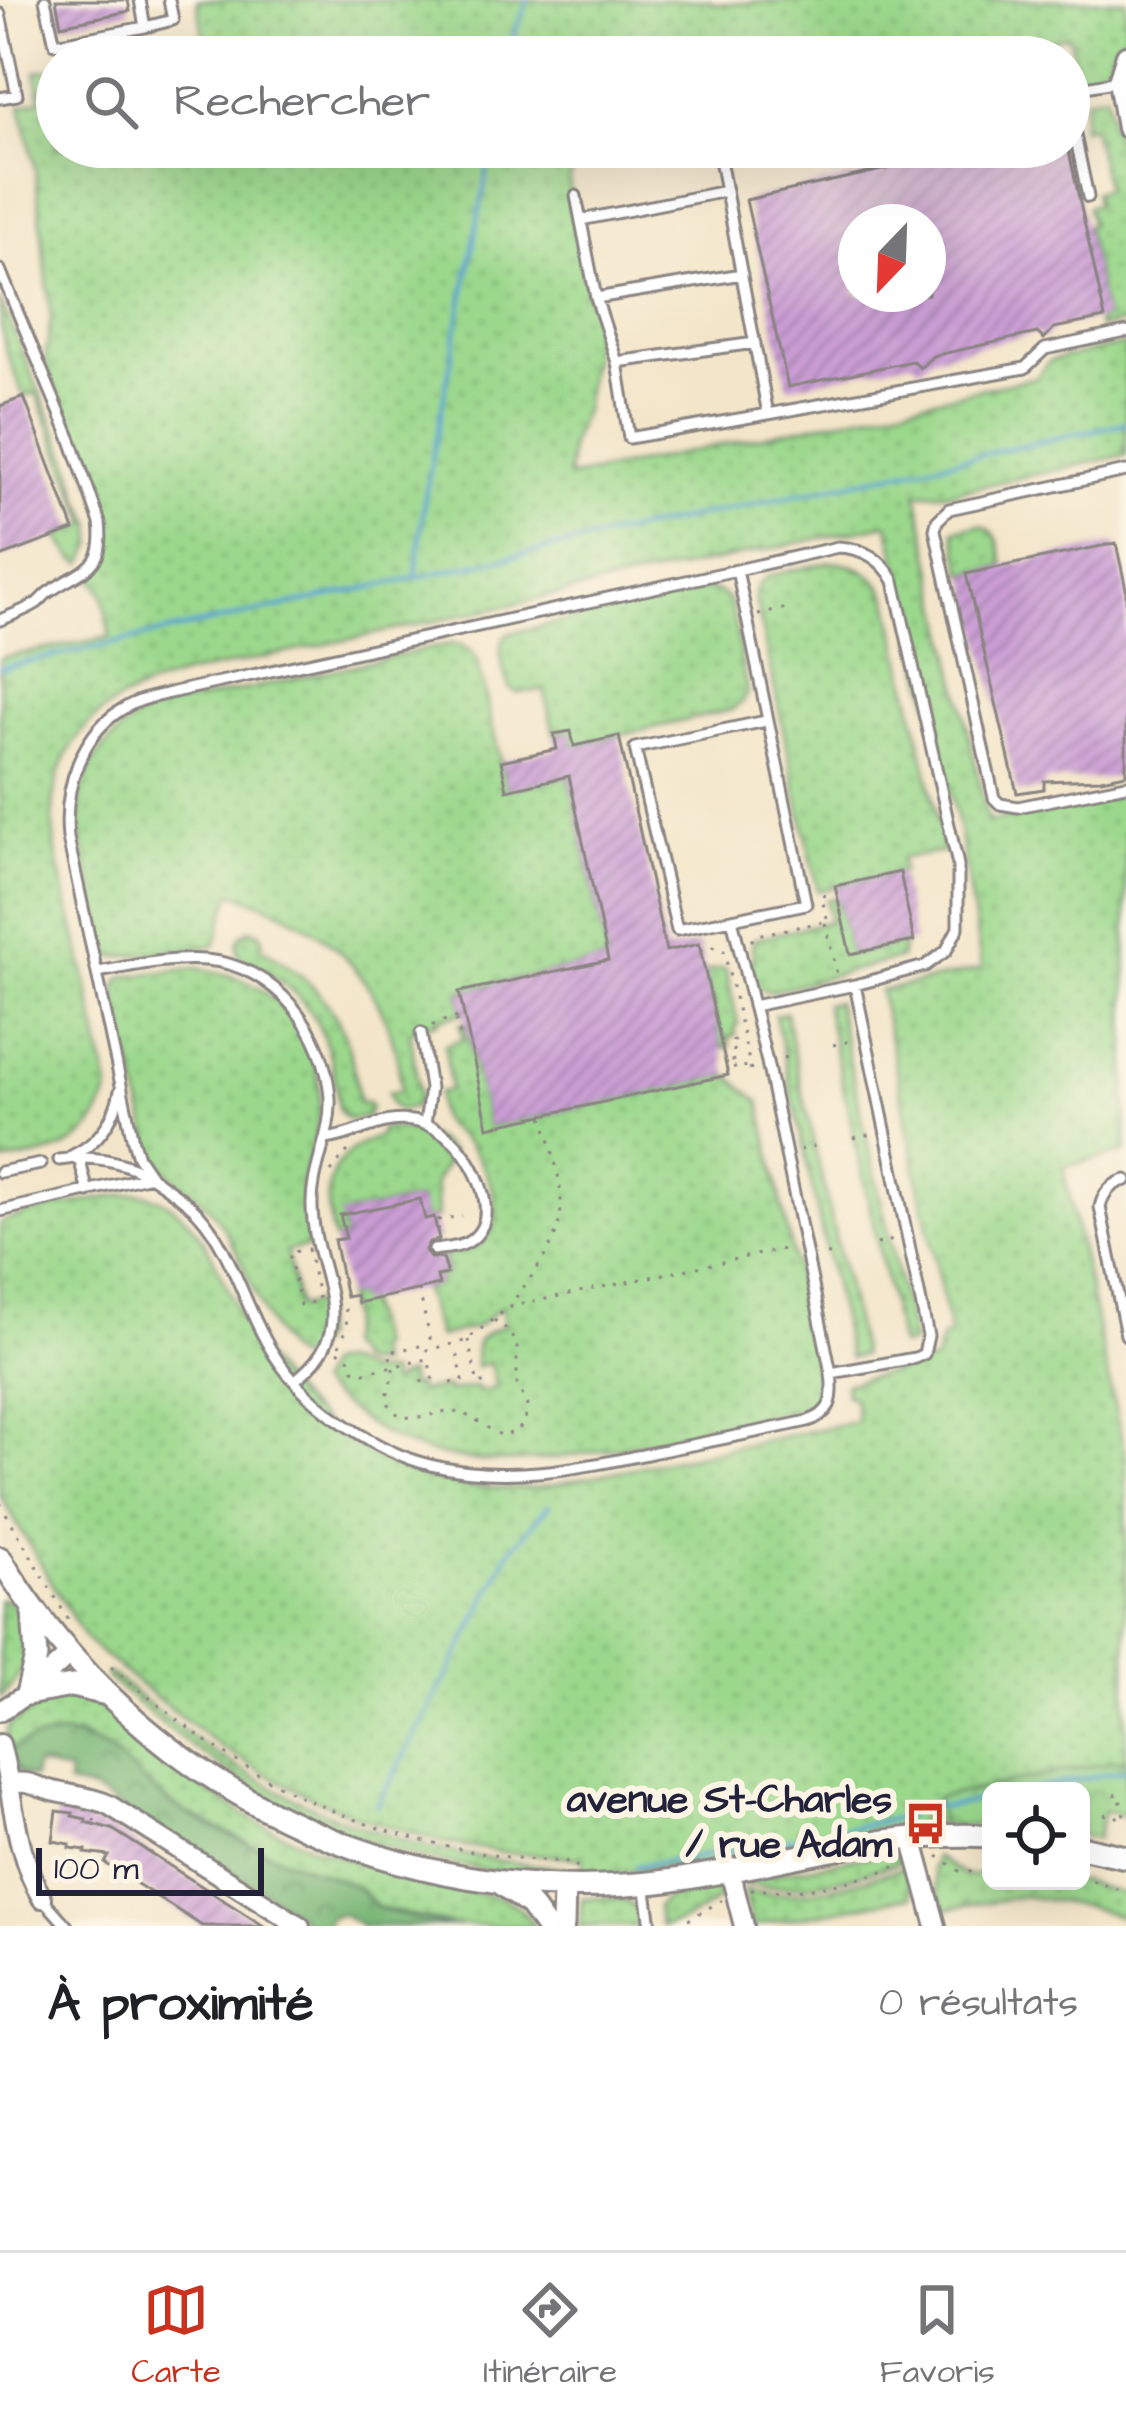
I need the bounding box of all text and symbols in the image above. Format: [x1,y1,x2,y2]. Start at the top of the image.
search box [36,36,1090,168]
icon: search [78,69,144,135]
text: Rechercher [174,71,430,133]
north arrow [838,204,946,312]
place label: avenue St-Charles / rue Adam [567,1774,893,1873]
map controls [982,1782,1090,1890]
button: locate [982,1782,1090,1890]
bus stop icon: avenue St-Charles / rue Adam [903,1800,949,1846]
scale bar [36,1842,264,1895]
text: 100 m [54,1846,139,1892]
text: À proximité [48,1969,314,2040]
text: 0 résultats [879,1977,1078,2031]
tab: Carte [131,2277,221,2395]
tab: Itinéraire [483,2277,617,2395]
tab: Favoris [880,2277,995,2395]

